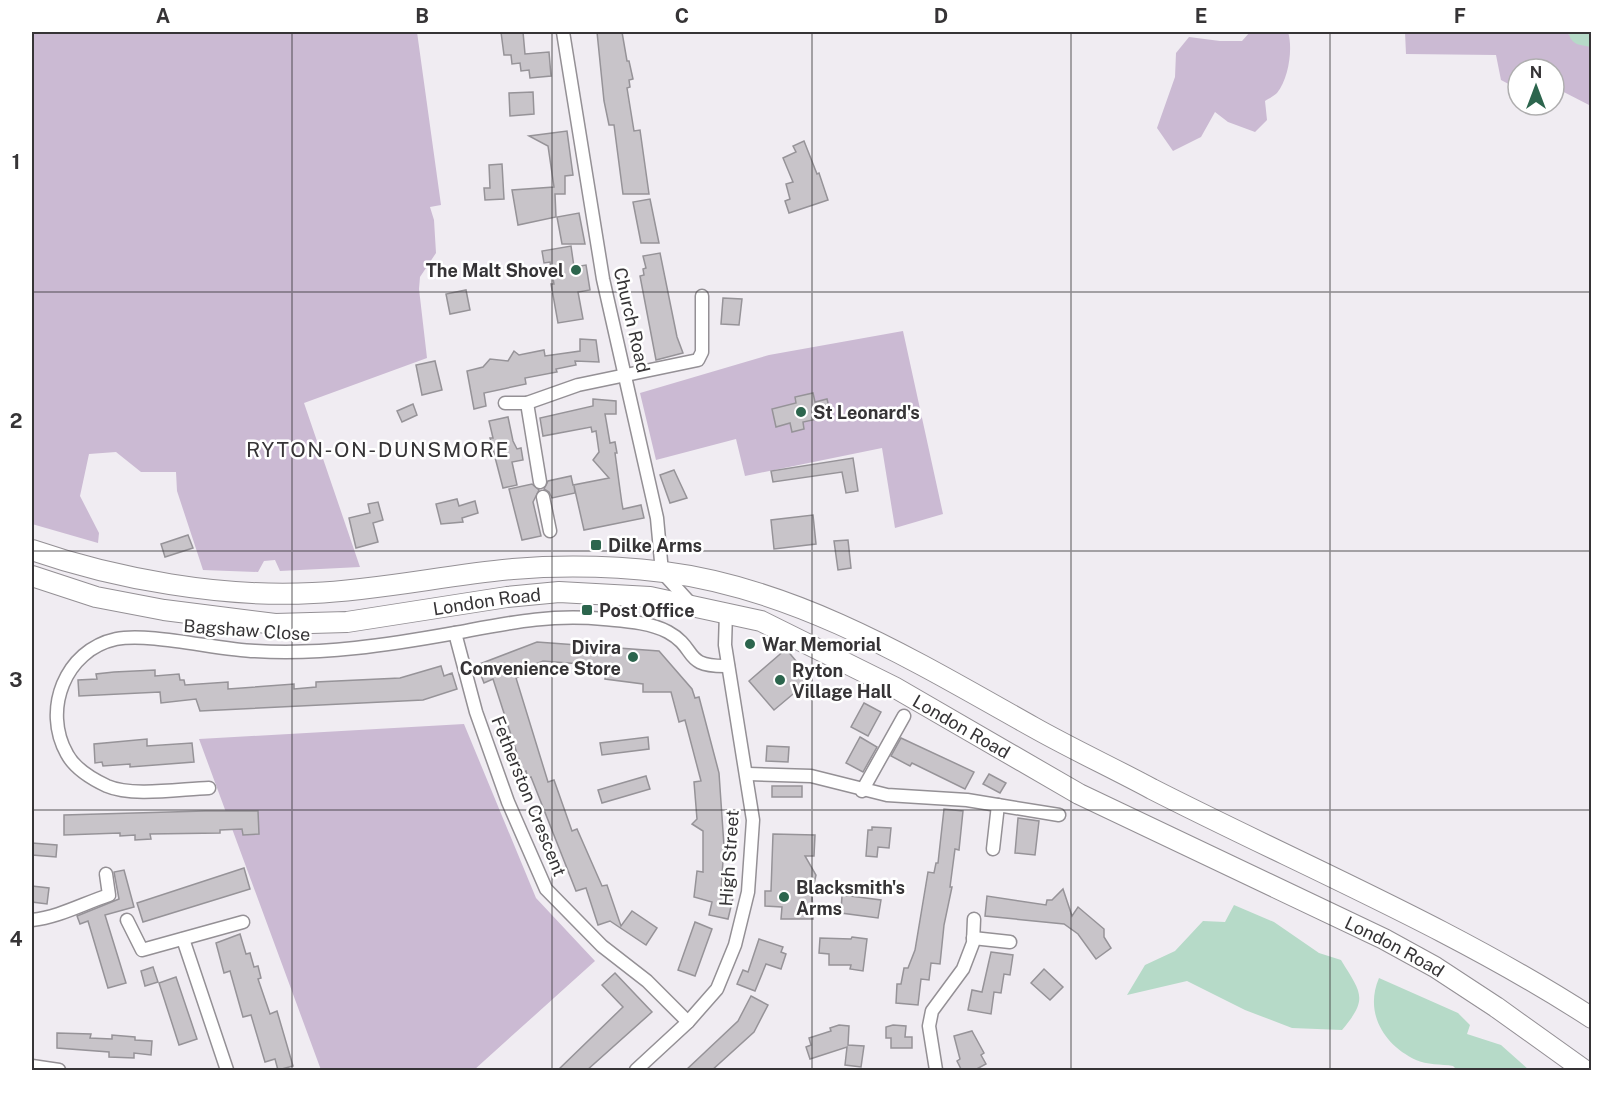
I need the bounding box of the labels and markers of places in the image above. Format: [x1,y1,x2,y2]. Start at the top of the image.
place label: The Malt Shovel [426,260,564,281]
marker: The Malt Shovel [569,263,583,277]
place label: St Leonard's [813,402,920,423]
marker: St Leonard's [794,405,808,419]
place label: Dilke Arms [608,535,702,556]
marker: Dilke Arms [589,538,603,552]
place label: Post Office [599,600,695,621]
marker: Post Office [580,603,594,617]
place label: War Memorial [762,634,882,655]
place label: Divira Convenience Store [460,637,621,679]
marker: War Memorial [743,637,757,651]
marker: Divira Convenience Store [626,650,640,664]
place label: Ryton Village Hall [792,660,892,702]
marker: Ryton Village Hall [773,673,787,687]
place label: Blacksmith's Arms [796,877,905,919]
marker: Blacksmith's Arms [777,890,791,904]

